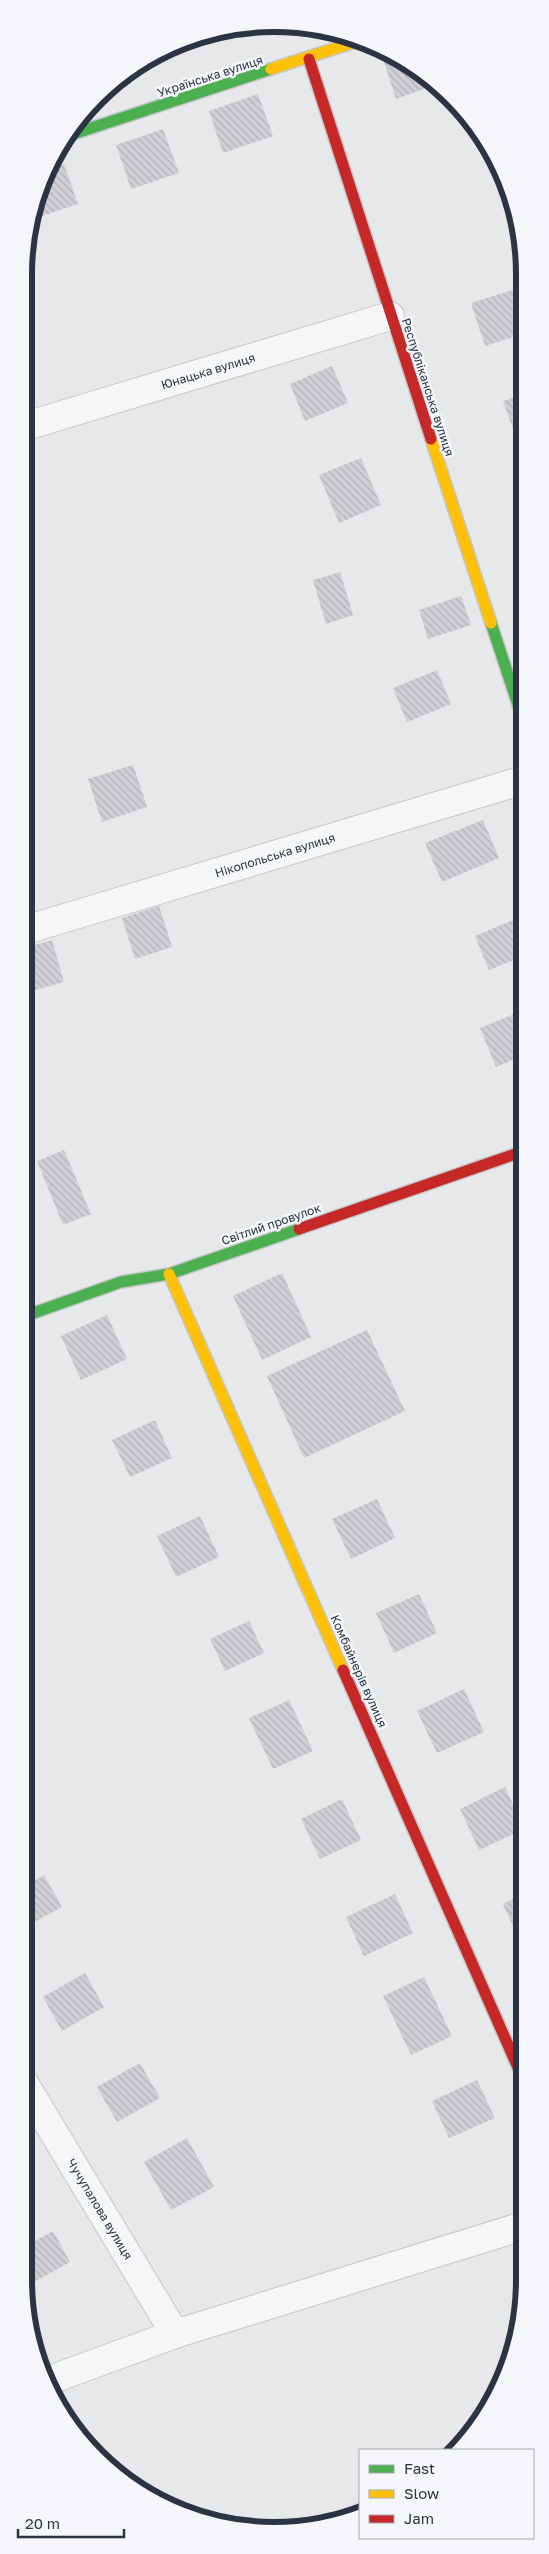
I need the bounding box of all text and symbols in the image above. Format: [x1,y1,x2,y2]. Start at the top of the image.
street label: Українська вулиця [155,52,265,100]
street label: Республіканська вулиця [399,316,457,458]
street label: Юнацька вулиця [159,350,257,392]
street label: Нікопольська вулиця [213,830,337,880]
street label: Світлий провулок [219,1200,323,1248]
street label: Комбайнерів вулиця [327,1612,391,1730]
street label: Чучупалова вулиця [64,2156,136,2262]
legend [359,2449,534,2539]
text: Fast [404,2459,435,2477]
text: Slow [404,2484,439,2502]
scale bar [18,2506,124,2538]
text: Jam [404,2509,434,2527]
text: 20 m [25,2514,60,2532]

